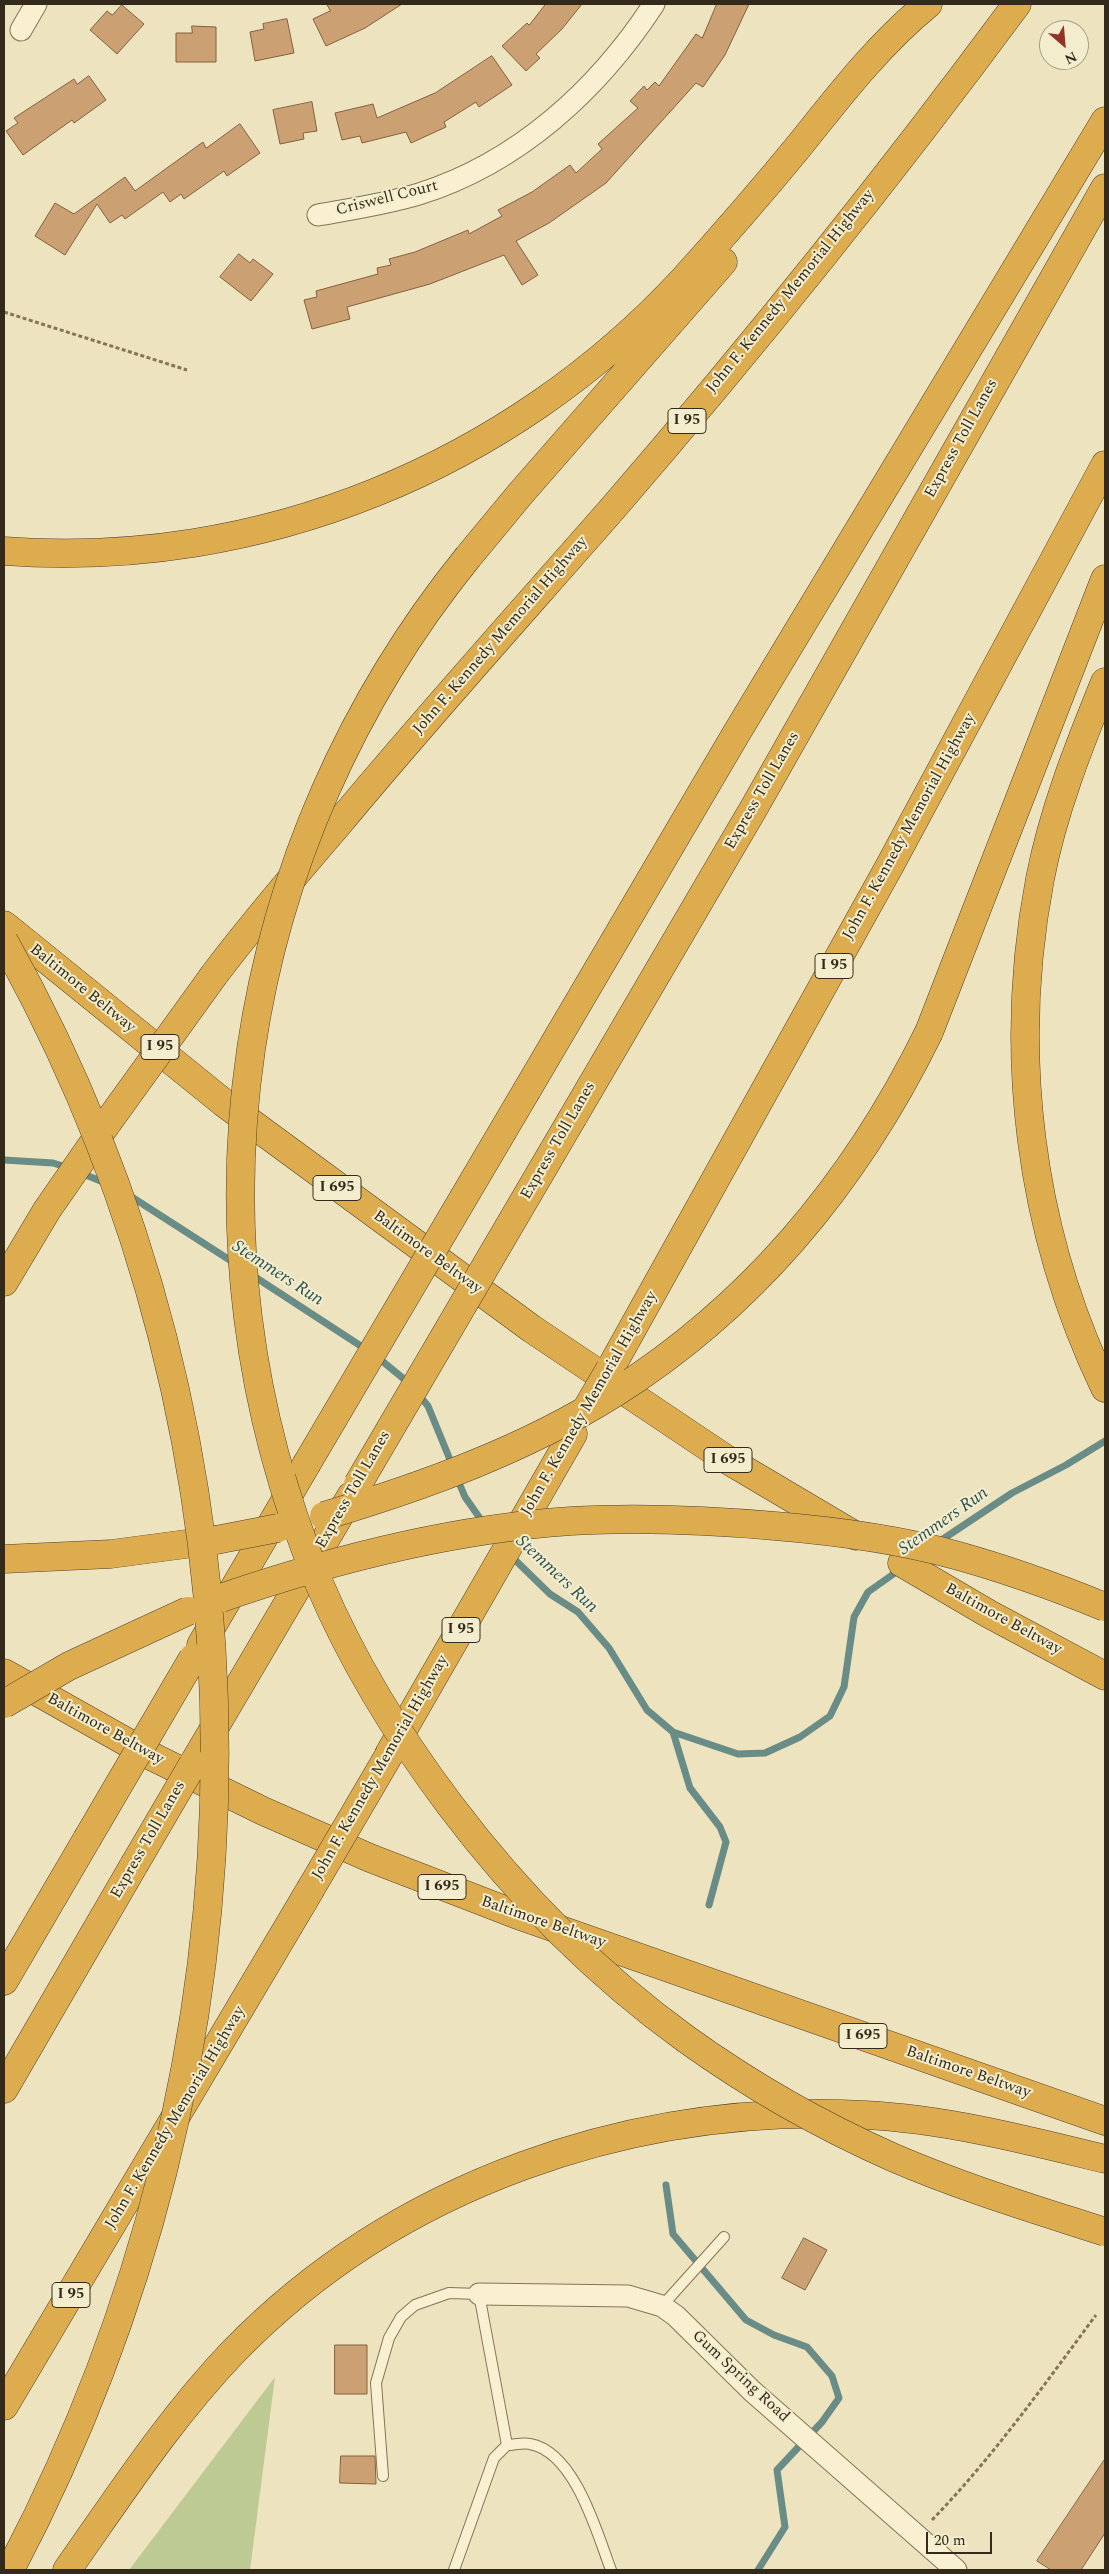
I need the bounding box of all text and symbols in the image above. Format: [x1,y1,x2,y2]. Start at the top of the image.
north arrow [1039,20,1089,70]
text: N [1061,46,1080,70]
street label: Criswell Court [334,177,440,221]
street label: John F. Kennedy Memorial Highway [703,186,879,398]
street label: Express Toll Lanes [921,376,1003,502]
road number: I 95 [668,408,706,434]
street label: John F. Kennedy Memorial Highway [410,533,592,739]
street label: John F. Kennedy Memorial Highway [839,710,981,944]
street label: Express Toll Lanes [721,729,805,853]
street label: Baltimore Beltway [25,941,139,1037]
road number: I 95 [815,954,853,978]
road number: I 95 [141,1034,179,1060]
street label: Express Toll Lanes [517,1079,601,1203]
road number: I 695 [313,1176,361,1200]
street label: Baltimore Beltway [369,1207,485,1299]
water label: Stemmers Run [227,1236,327,1312]
street label: John F. Kennedy Memorial Highway [518,1288,662,1520]
street label: Express Toll Lanes [312,1428,396,1552]
road number: I 695 [704,1448,752,1472]
water label: Stemmers Run [895,1483,993,1561]
water label: Stemmers Run [510,1531,602,1619]
street label: Baltimore Beltway [941,1580,1065,1660]
road number: I 95 [442,1618,480,1642]
street label: John F. Kennedy Memorial Highway [309,1652,453,1884]
street label: Baltimore Beltway [43,1690,167,1770]
street label: Express Toll Lanes [107,1778,191,1902]
road number: I 695 [418,1874,466,1900]
street label: Baltimore Beltway [478,1893,608,1953]
street label: John F. Kennedy Memorial Highway [102,2003,250,2233]
road number: I 695 [839,2024,887,2048]
street label: Baltimore Beltway [903,2043,1033,2103]
road number: I 95 [52,2282,90,2308]
street label: Gum Spring Road [687,2327,793,2427]
scale bar [929,2522,995,2554]
text: 20 m [934,2529,966,2552]

